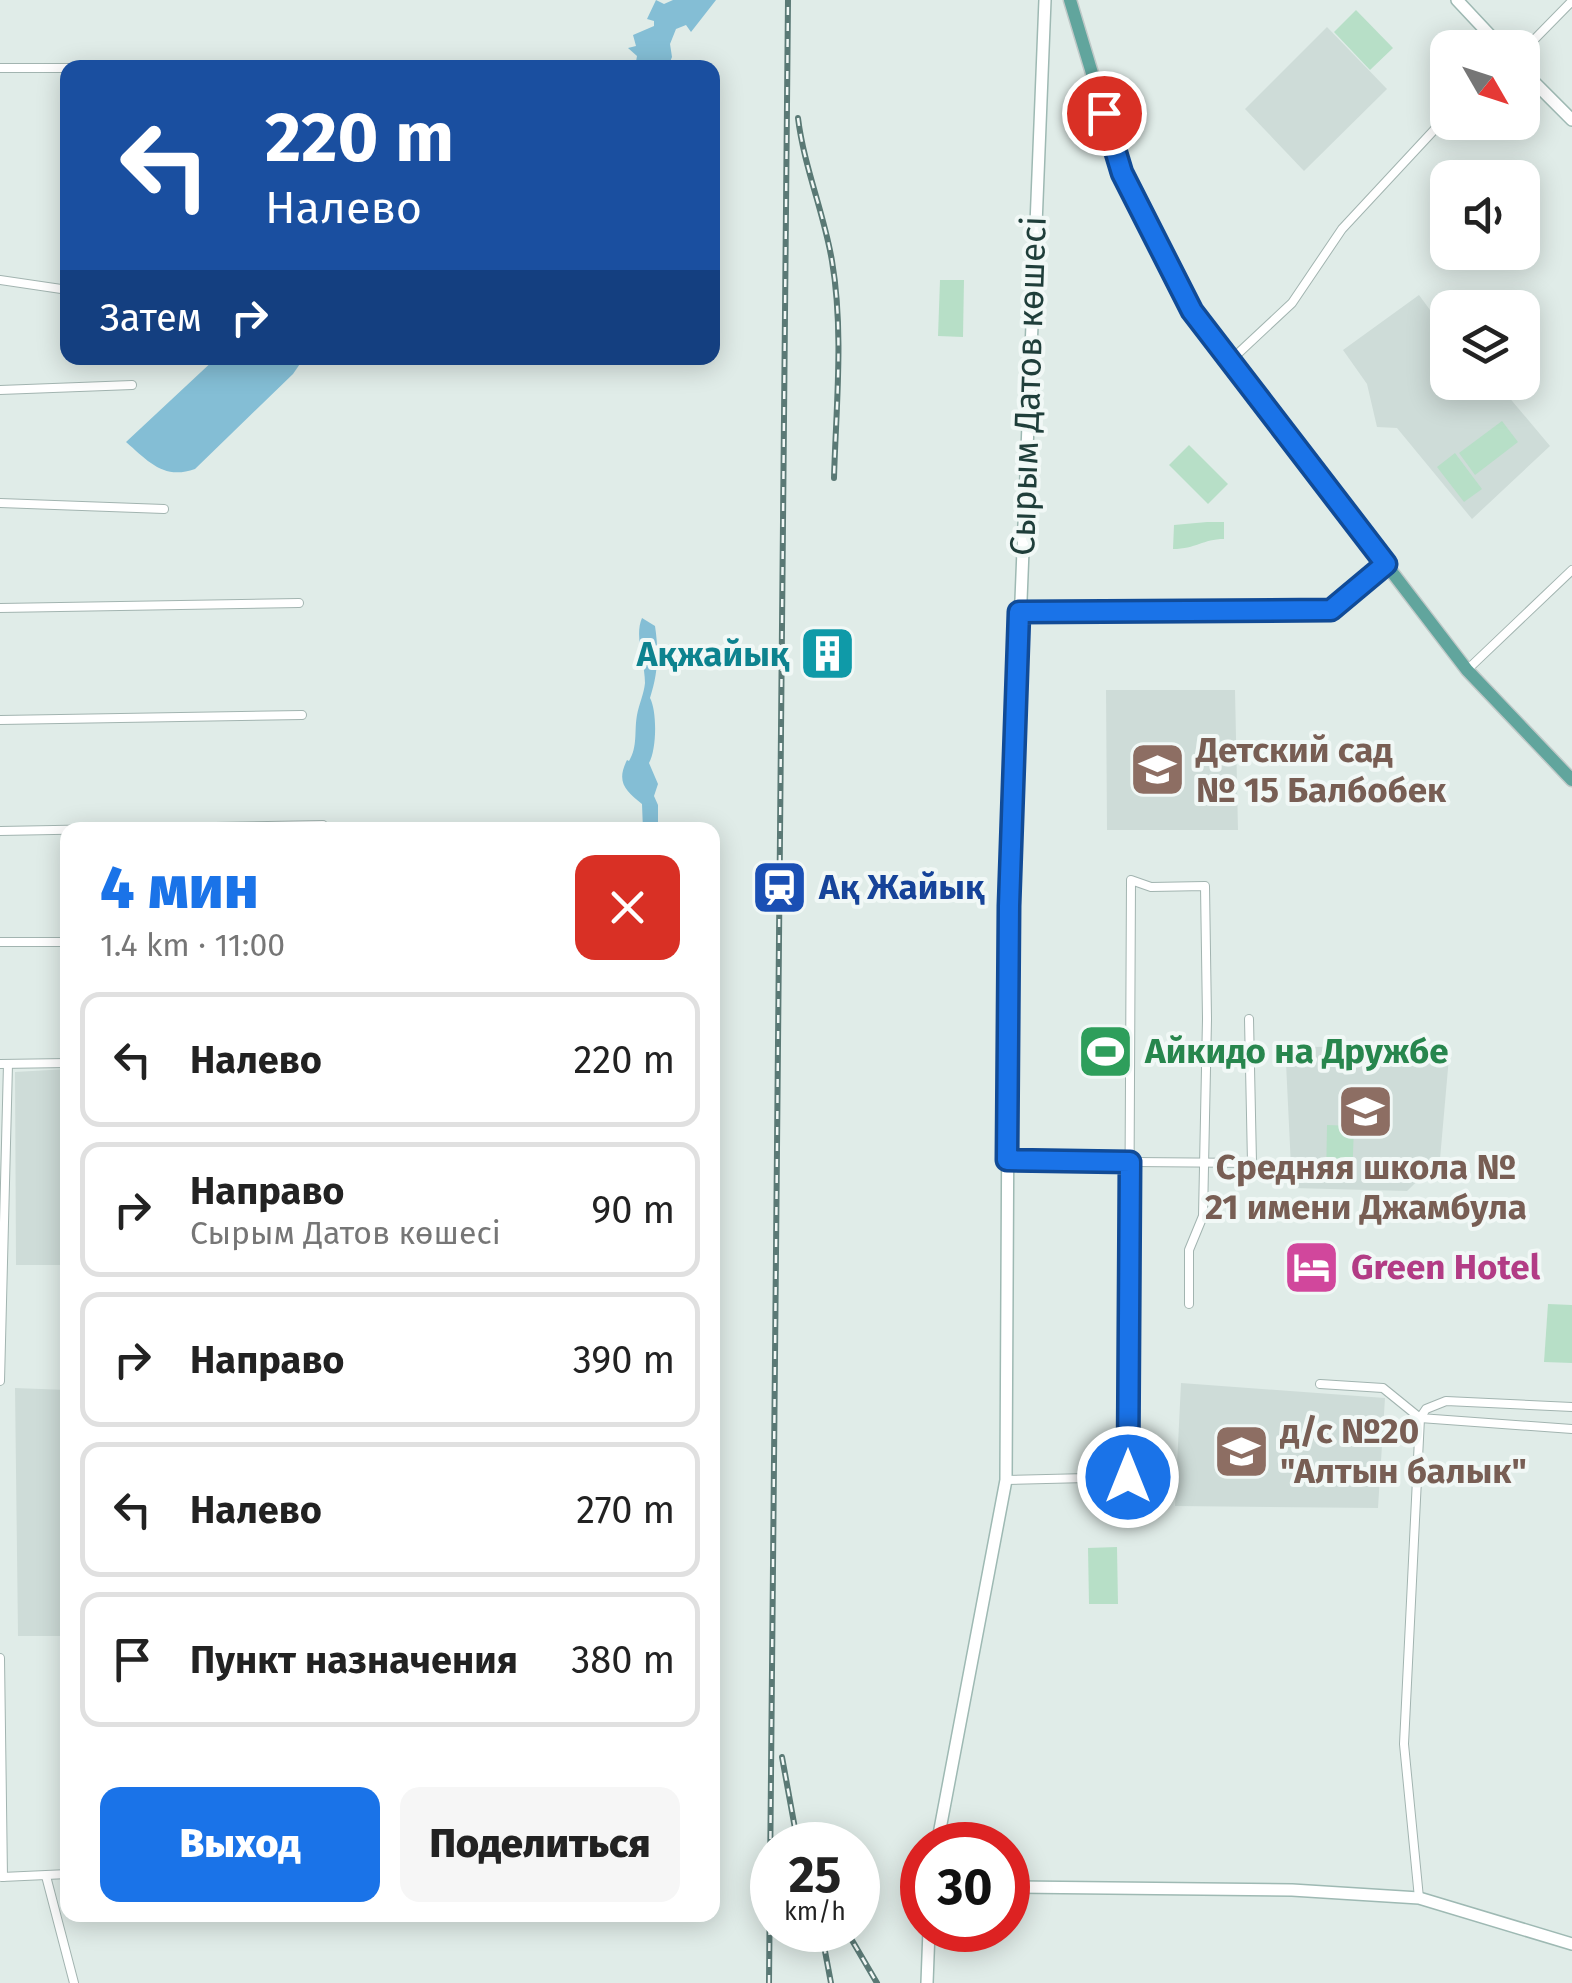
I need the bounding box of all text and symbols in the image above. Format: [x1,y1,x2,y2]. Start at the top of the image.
north arrow [1430,30,1540,140]
map controls [1430,30,1540,400]
pin [1062,71,1147,156]
icon: arrive [1077,86,1132,141]
text: 220 m [265,96,454,180]
icon: left [100,100,230,230]
button: sound [1430,160,1540,270]
text: Налево [265,181,422,235]
street label: Сырым Датов көшесі [1001,215,1055,557]
icon: right [222,290,277,345]
button: layers [1430,290,1540,400]
text: Затем [100,295,202,341]
building icon: Ақжайық [798,624,858,684]
place label: Ақжайық [636,633,790,675]
place label: Детский сад № 15 Балбобек [1195,729,1447,811]
school or university icon: Детский сад № 15 Балбобек [1127,740,1187,800]
text: 4 мин [100,852,259,924]
button: close [575,855,680,960]
station icon: Ақ Жайық [750,857,810,917]
place label: Ақ Жайық [818,866,985,908]
text: 1.4 km · 11:00 [100,926,285,964]
sports icon: Айкидо на Дружбе [1076,1021,1136,1081]
place label: Айкидо на Дружбе [1144,1030,1449,1072]
icon: left [105,1032,160,1087]
text: Налево [190,1037,322,1083]
text: 220 m [574,1037,675,1083]
school or university icon: Средняя школа № 21 имени Джамбула [1336,1081,1396,1141]
place label: Средняя школа № 21 имени Джамбула [1205,1146,1527,1228]
text: Направо [190,1168,344,1214]
icon: right [105,1182,160,1237]
text: 90 m [591,1187,675,1233]
text: Сырым Датов көшесі [190,1214,501,1252]
hotel icon: Green Hotel [1282,1237,1342,1297]
place label: Green Hotel [1351,1246,1541,1288]
icon: right [105,1332,160,1387]
text: Направо [190,1337,344,1383]
text: 390 m [573,1337,675,1383]
place label: д/с №20 "Алтын балык" [1280,1410,1527,1492]
school or university icon: д/с №20 "Алтын балык" [1211,1421,1271,1481]
position arrow [1076,1425,1180,1529]
icon: left [105,1482,160,1537]
text: Налево [190,1487,322,1533]
text: 270 m [576,1487,675,1533]
icon: arrive [105,1632,160,1687]
text: Пункт назначения [190,1637,518,1683]
text: 380 m [571,1637,675,1683]
button: Выход [100,1787,380,1902]
button: Поделиться [400,1787,680,1902]
speed limit sign: 30 [900,1822,1030,1952]
text: 25 [789,1845,841,1905]
text: km/h [784,1897,846,1927]

